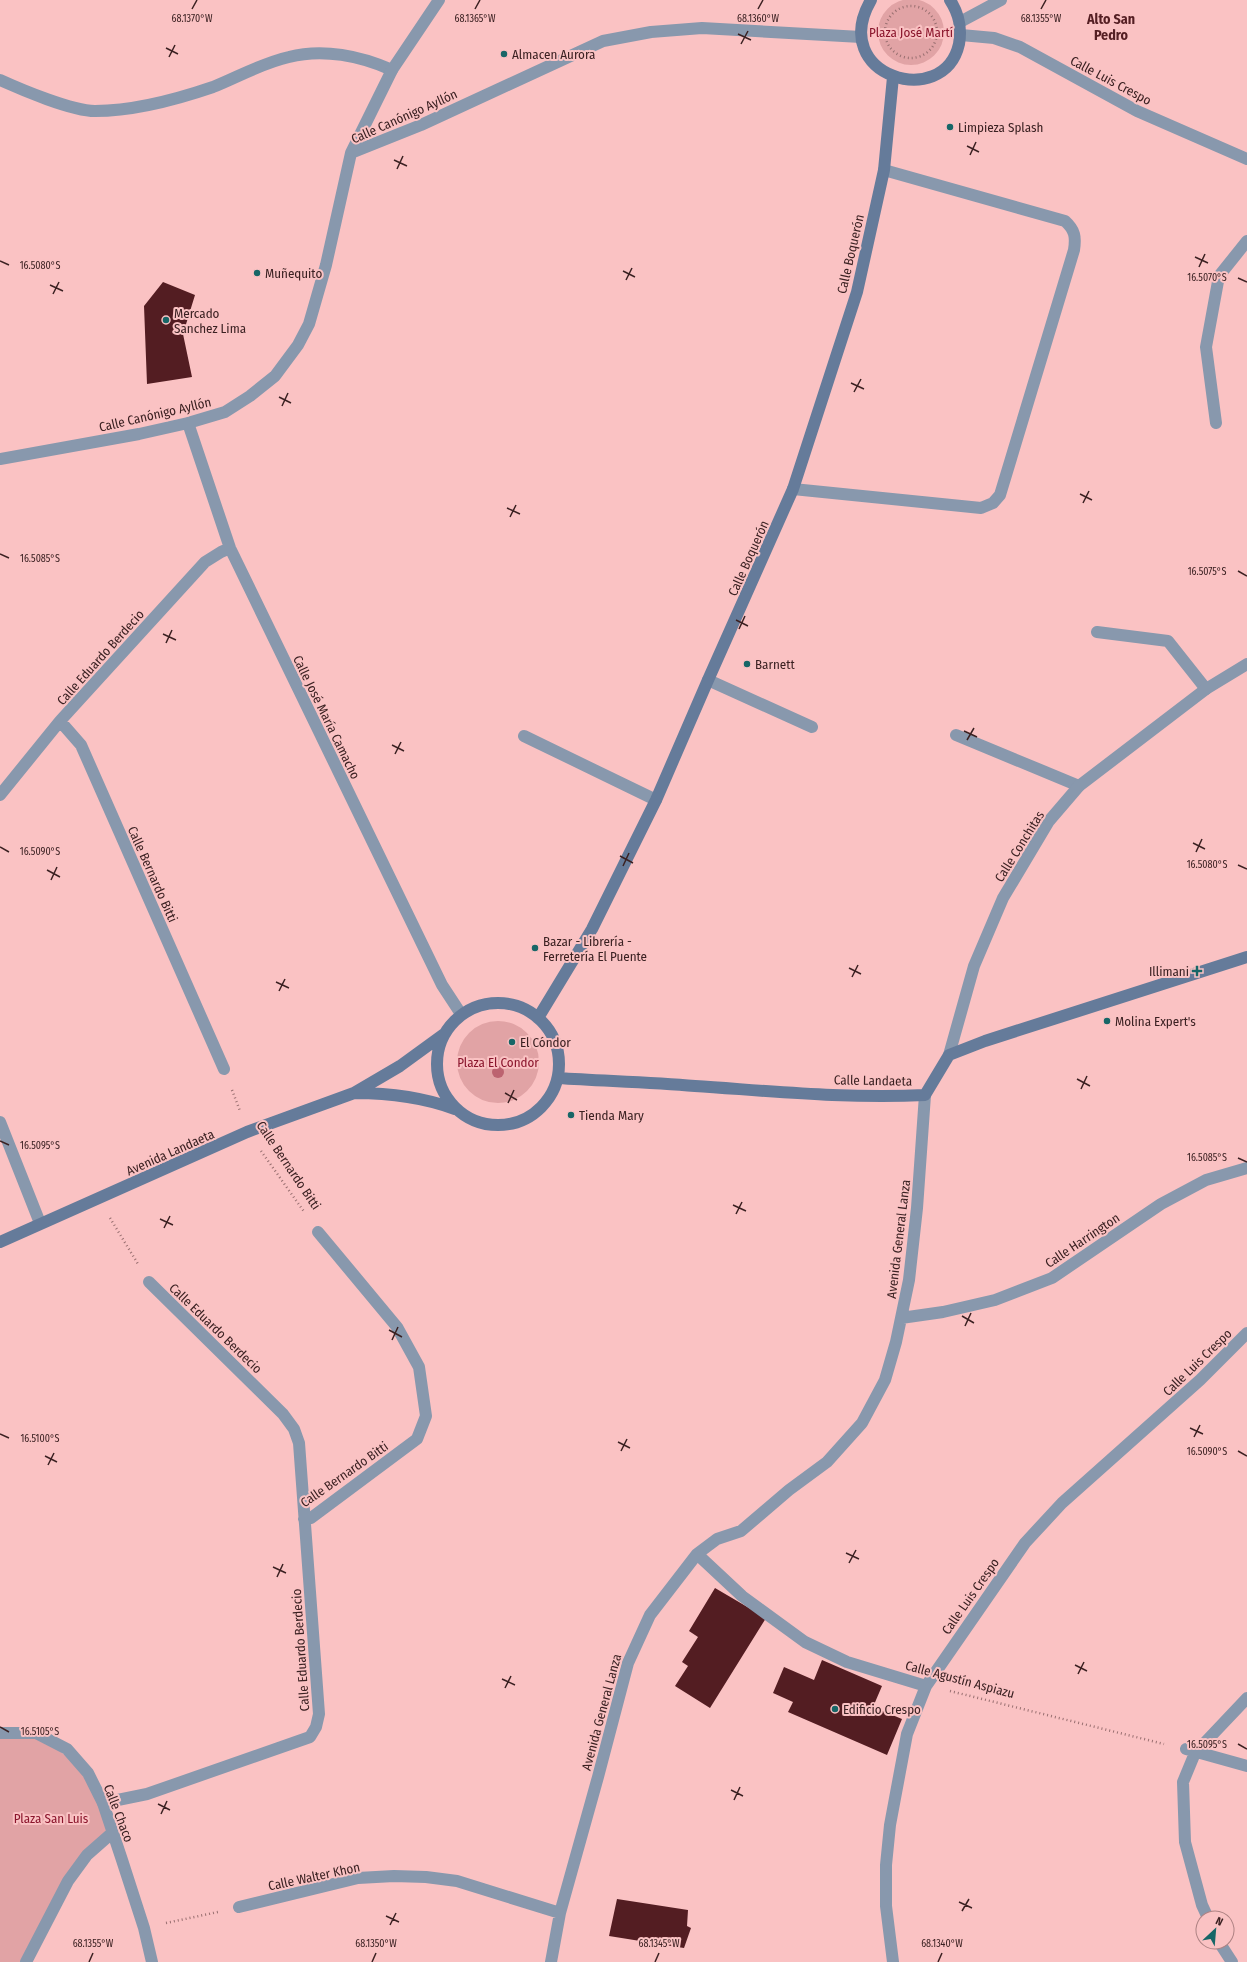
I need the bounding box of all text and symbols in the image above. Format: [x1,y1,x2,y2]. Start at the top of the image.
district label: Alto San Pedro [1086,11,1135,44]
text: 68.1370°W [172,13,213,25]
text: 68.1365°W [454,13,496,25]
text: 68.1360°W [737,13,779,25]
text: 68.1355°W [1021,13,1062,25]
park label: Plaza José Martí [869,25,953,40]
place label: Almacen Aurora [512,47,595,62]
marker: Almacen Aurora [499,49,509,59]
street label: Calle Luis Crespo [1068,53,1154,108]
street label: Calle Canónigo Ayllón [349,86,460,147]
place label: Limpieza Splash [958,120,1043,135]
marker: Limpieza Splash [945,122,955,132]
street label: Calle Boquerón [834,213,867,295]
text: 16.5080°S [20,260,60,272]
place label: Muñequito [265,266,322,281]
marker: Muñequito [252,268,262,278]
text: 16.5070°S [1187,272,1227,284]
place label: Mercado Sanchez Lima [174,306,246,336]
marker: Mercado Sanchez Lima [161,315,171,325]
street label: Calle Canónigo Ayllón [98,394,213,435]
street label: Calle Boquerón [725,518,772,598]
text: 16.5085°S [20,553,60,565]
text: 16.5075°S [1188,566,1226,578]
street label: Calle Eduardo Berdecio [54,607,147,708]
street label: Calle José María Camacho [290,653,363,782]
place label: Barnett [755,657,796,672]
marker: Barnett [742,659,752,669]
street label: Calle Conchitas [992,808,1047,884]
street label: Calle Bernardo Bitti [125,824,180,925]
text: 16.5090°S [20,846,60,858]
text: 16.5080°S [1187,859,1227,871]
place label: Bazar - Librería - Ferretería El Puente [543,934,647,964]
marker: Bazar - Librería - Ferretería El Puente [530,943,540,953]
place label: Illimani [1149,964,1189,979]
marker: Illimani [1192,966,1202,976]
place label: Molina Expert's [1115,1014,1196,1029]
marker: Molina Expert's [1102,1016,1112,1026]
place label: El Cóndor [520,1035,571,1050]
marker: El Cóndor [507,1037,517,1047]
park label: Plaza El Condor [457,1055,539,1070]
street label: Calle Landaeta [834,1072,912,1089]
place label: Tienda Mary [579,1108,644,1123]
marker: Tienda Mary [566,1110,576,1120]
street label: Calle Bernardo Bitti [253,1118,324,1212]
street label: Avenida Landaeta [124,1126,217,1179]
text: 16.5095°S [20,1140,60,1152]
text: 16.5085°S [1187,1152,1227,1164]
street label: Avenida General Lanza [884,1179,913,1299]
street label: Calle Harrington [1042,1210,1122,1271]
street label: Calle Eduardo Berdecio [166,1280,265,1377]
street label: Calle Luis Crespo [1160,1326,1235,1399]
text: 16.5100°S [20,1433,60,1445]
street label: Calle Bernardo Bitti [298,1439,391,1510]
text: 16.5090°S [1187,1446,1227,1458]
street label: Calle Luis Crespo [939,1555,1002,1637]
street label: Calle Eduardo Berdecio [289,1588,312,1712]
street label: Avenida General Lanza [579,1652,624,1772]
street label: Calle Agustín Aspiazu [904,1658,1016,1701]
place label: Edificio Crespo [843,1702,921,1717]
marker: Edificio Crespo [830,1704,840,1714]
text: 16.5105°S [21,1726,59,1738]
text: 16.5095°S [1187,1739,1227,1751]
street label: Calle Chaco [101,1782,136,1844]
park label: Plaza San Luis [14,1811,89,1826]
street label: Calle Walter Khon [267,1859,361,1894]
north arrow [1195,1910,1235,1950]
text: N [1213,1914,1225,1929]
text: 68.1355°W [73,1938,114,1950]
text: 68.1350°W [355,1938,397,1950]
text: 68.1345°W [639,1938,680,1950]
text: 68.1340°W [921,1938,963,1950]

